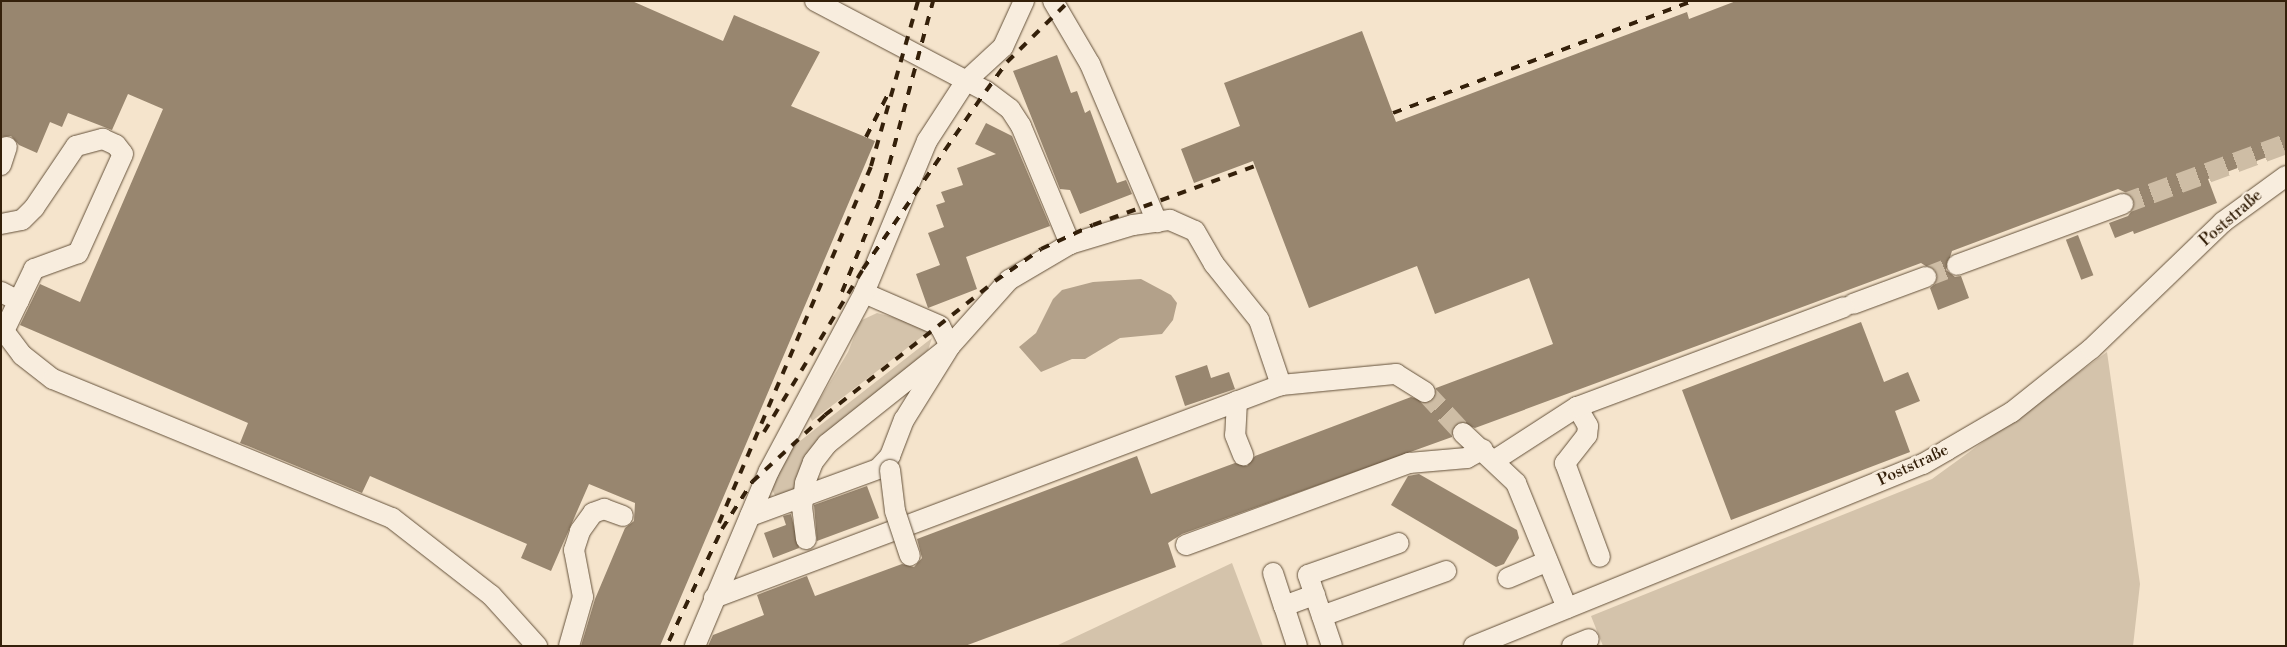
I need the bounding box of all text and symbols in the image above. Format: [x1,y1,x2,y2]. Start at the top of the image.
street label: Poststraße [2196,186,2266,250]
street label: Poststraße [1874,440,1952,490]

